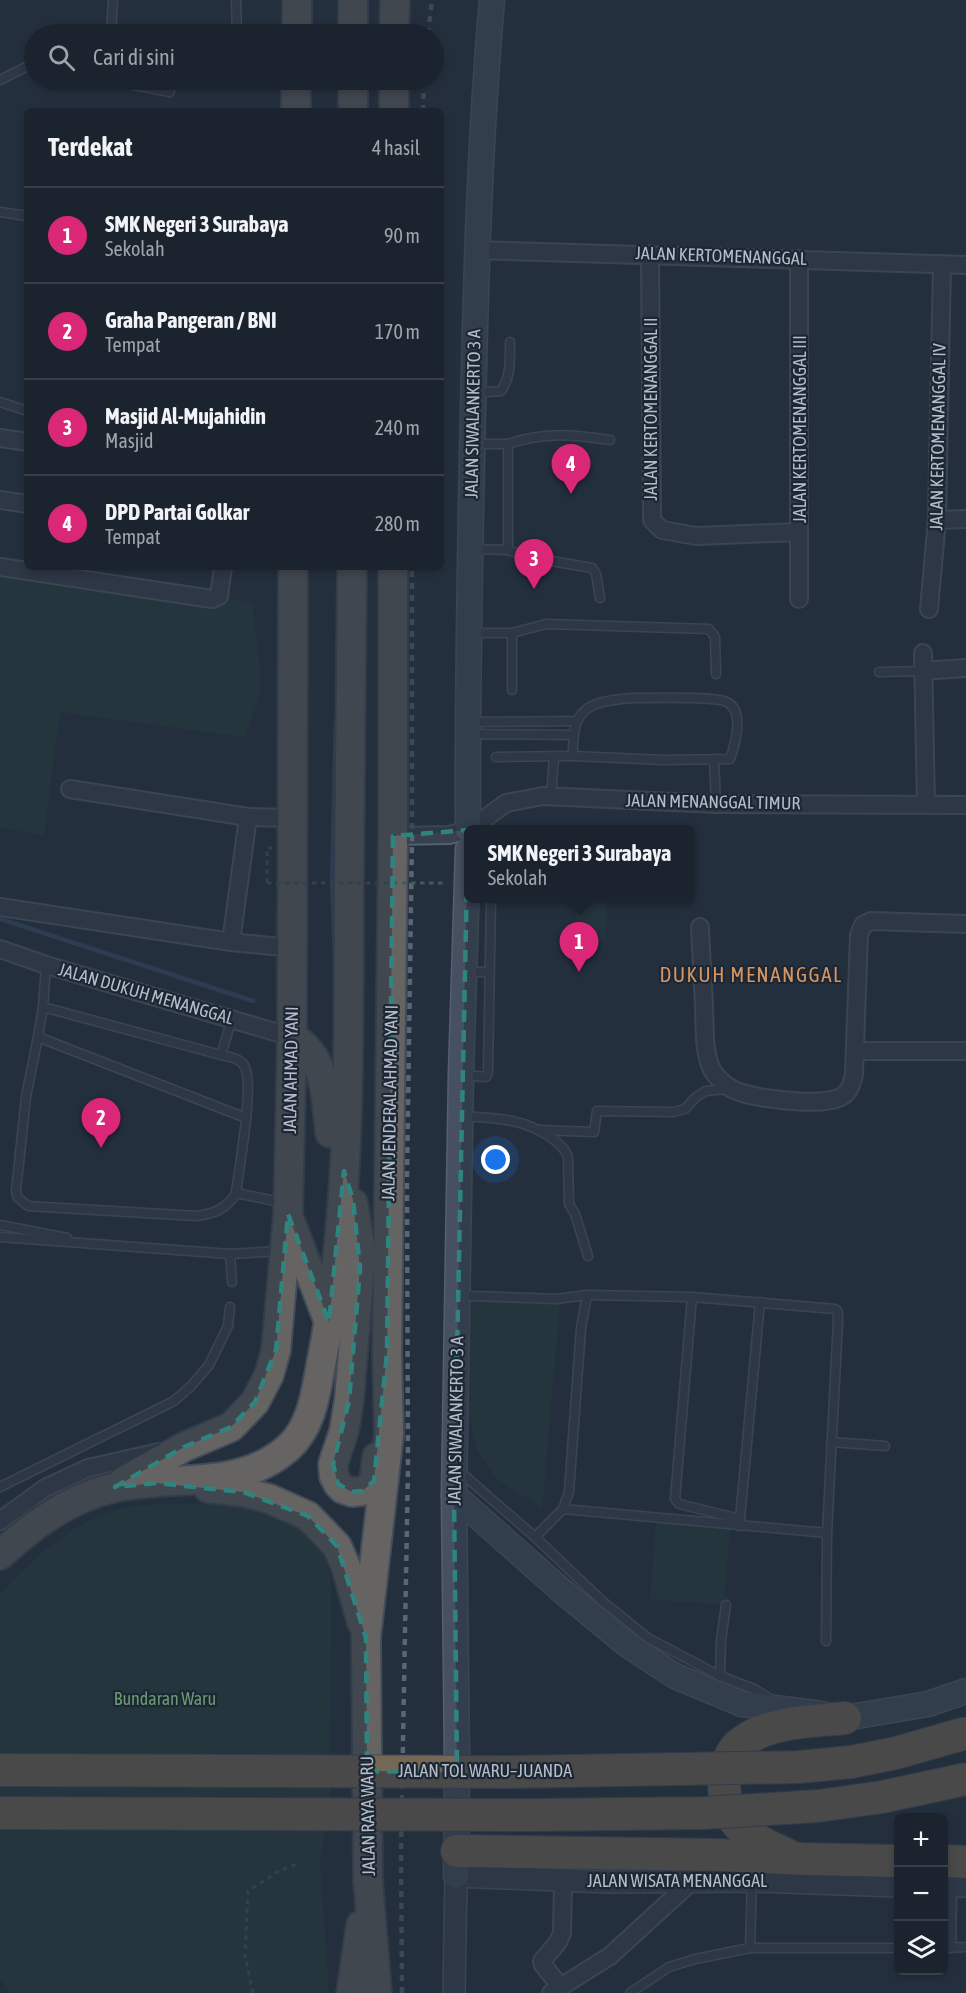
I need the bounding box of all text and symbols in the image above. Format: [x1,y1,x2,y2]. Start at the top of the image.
search box [24,24,444,90]
icon: search [45,41,78,74]
text: Cari di sini [93,44,175,70]
text: Terdekat [48,132,132,162]
text: 4 hasil [372,136,420,159]
text: SMK Negeri 3 Surabaya [105,211,289,237]
text: 1 [63,224,72,247]
text: 90 m [384,224,420,247]
text: Sekolah [105,237,165,260]
street label: JALAN KERTOMENANGGAL [635,242,807,269]
text: Graha Pangeran / BNI [105,307,277,333]
street label: JALAN KERTOMENANGGAL II [640,317,661,501]
text: 2 [63,320,72,343]
text: 170 m [375,320,420,343]
street label: JALAN SIWALANKERTO 3 A [461,329,484,499]
text: Tempat [105,333,161,356]
street label: JALAN KERTOMENANGGAL III [789,335,810,523]
street label: JALAN KERTOMENANGGAL IV [925,343,950,531]
text: Masjid Al-Mujahidin [105,403,266,429]
text: 3 [63,416,72,439]
text: 240 m [375,416,420,439]
text: Masjid [105,429,153,452]
pin: 4 [552,444,590,494]
text: DPD Partai Golkar [105,499,249,525]
text: 4 [63,512,72,535]
text: 280 m [375,512,420,535]
text: Tempat [105,525,161,548]
pin: 3 [514,540,554,589]
street label: JALAN MENANGGAL TIMUR [625,789,801,814]
popup [464,825,695,903]
text: SMK Negeri 3 Surabaya [488,840,671,866]
text: Sekolah [488,866,547,889]
pin: 1 [560,922,598,972]
street label: JALAN DUKUH MENANGGAL [56,958,236,1029]
district label: DUKUH MENANGGAL [659,962,843,986]
street label: JALAN JENDERAL AHMAD YANI [377,1005,402,1201]
street label: JALAN AHMAD YANI [279,1006,302,1134]
pin: 2 [82,1098,120,1148]
your location [481,1145,510,1174]
street label: JALAN SIWALANKERTO 3 A [444,1336,467,1506]
park label: Bundaran Waru [114,1688,216,1709]
street label: JALAN RAYA WARU [356,1756,379,1876]
street label: JALAN TOL WARU–JUANDA [398,1760,572,1781]
map controls [894,1813,948,1975]
button: + [894,1813,948,1867]
button: − [894,1867,948,1921]
street label: JALAN WISATA MENANGGAL [587,1870,767,1891]
button: layers [894,1921,948,1975]

